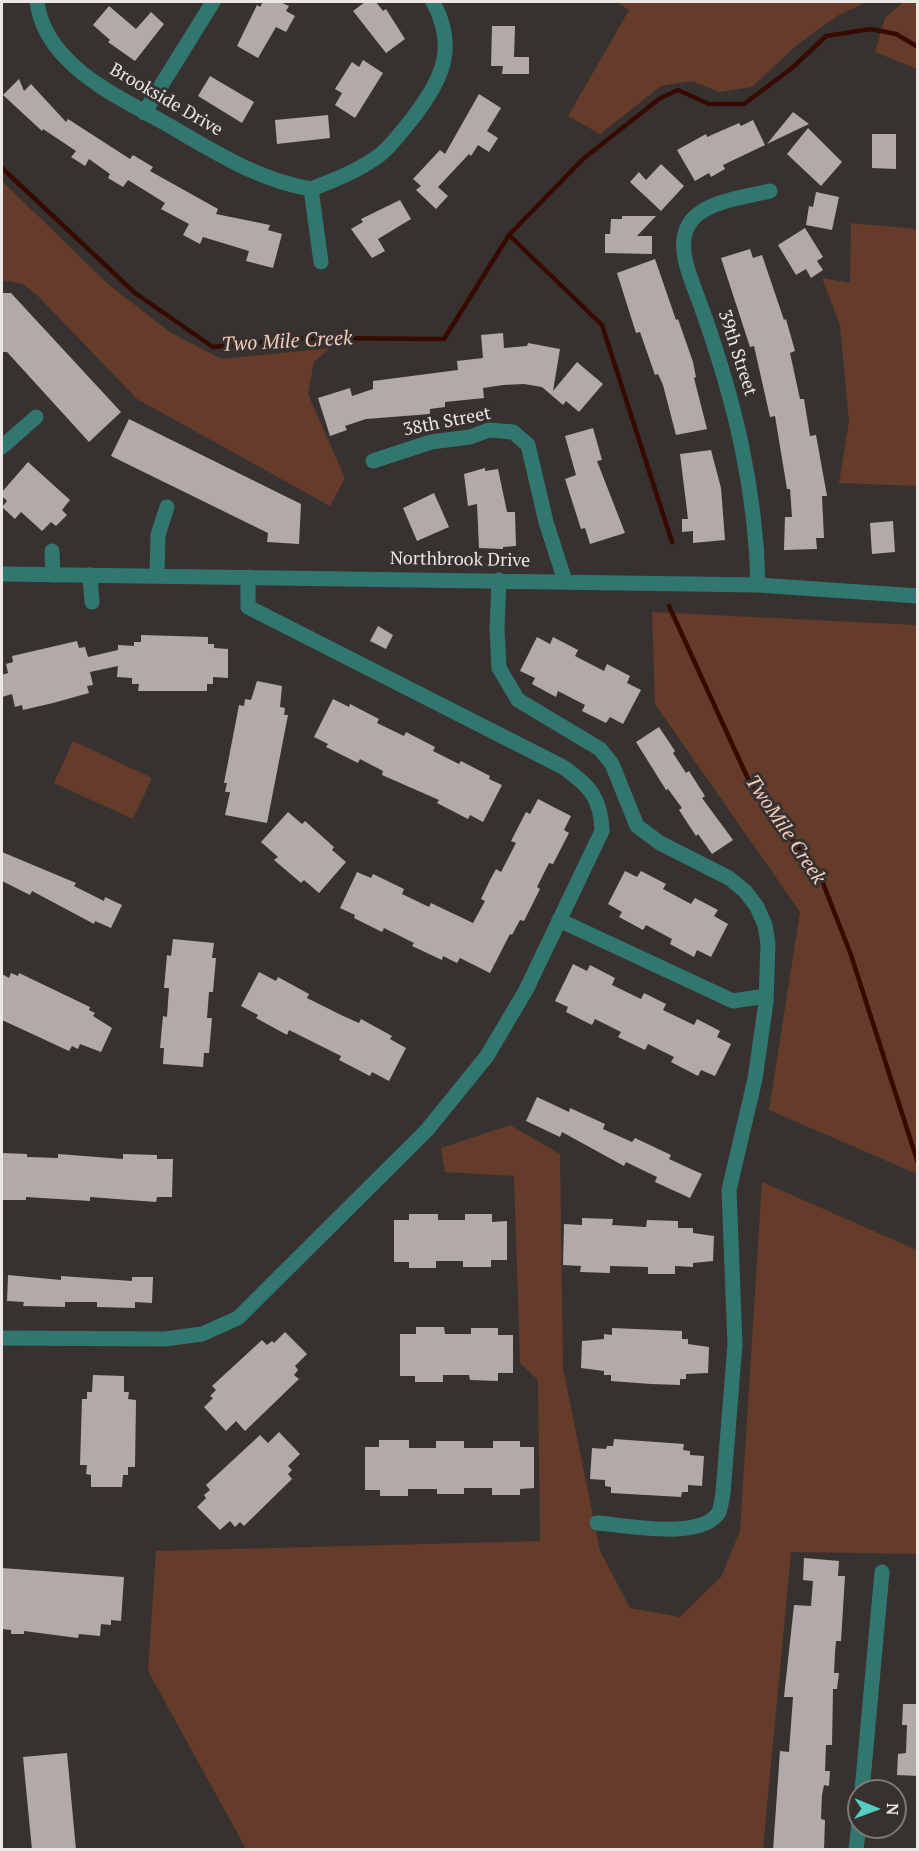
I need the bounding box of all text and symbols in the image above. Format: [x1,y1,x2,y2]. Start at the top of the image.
street label: Brookside Drive [106,59,226,141]
street label: 39th Street [713,307,761,399]
water label: Two Mile Creek [221,327,353,357]
street label: 38th Street [401,403,493,441]
street label: Northbrook Drive [390,548,530,572]
water label: TwoMile Creek [740,771,830,889]
north arrow [847,1779,907,1839]
text: N [882,1803,904,1816]

